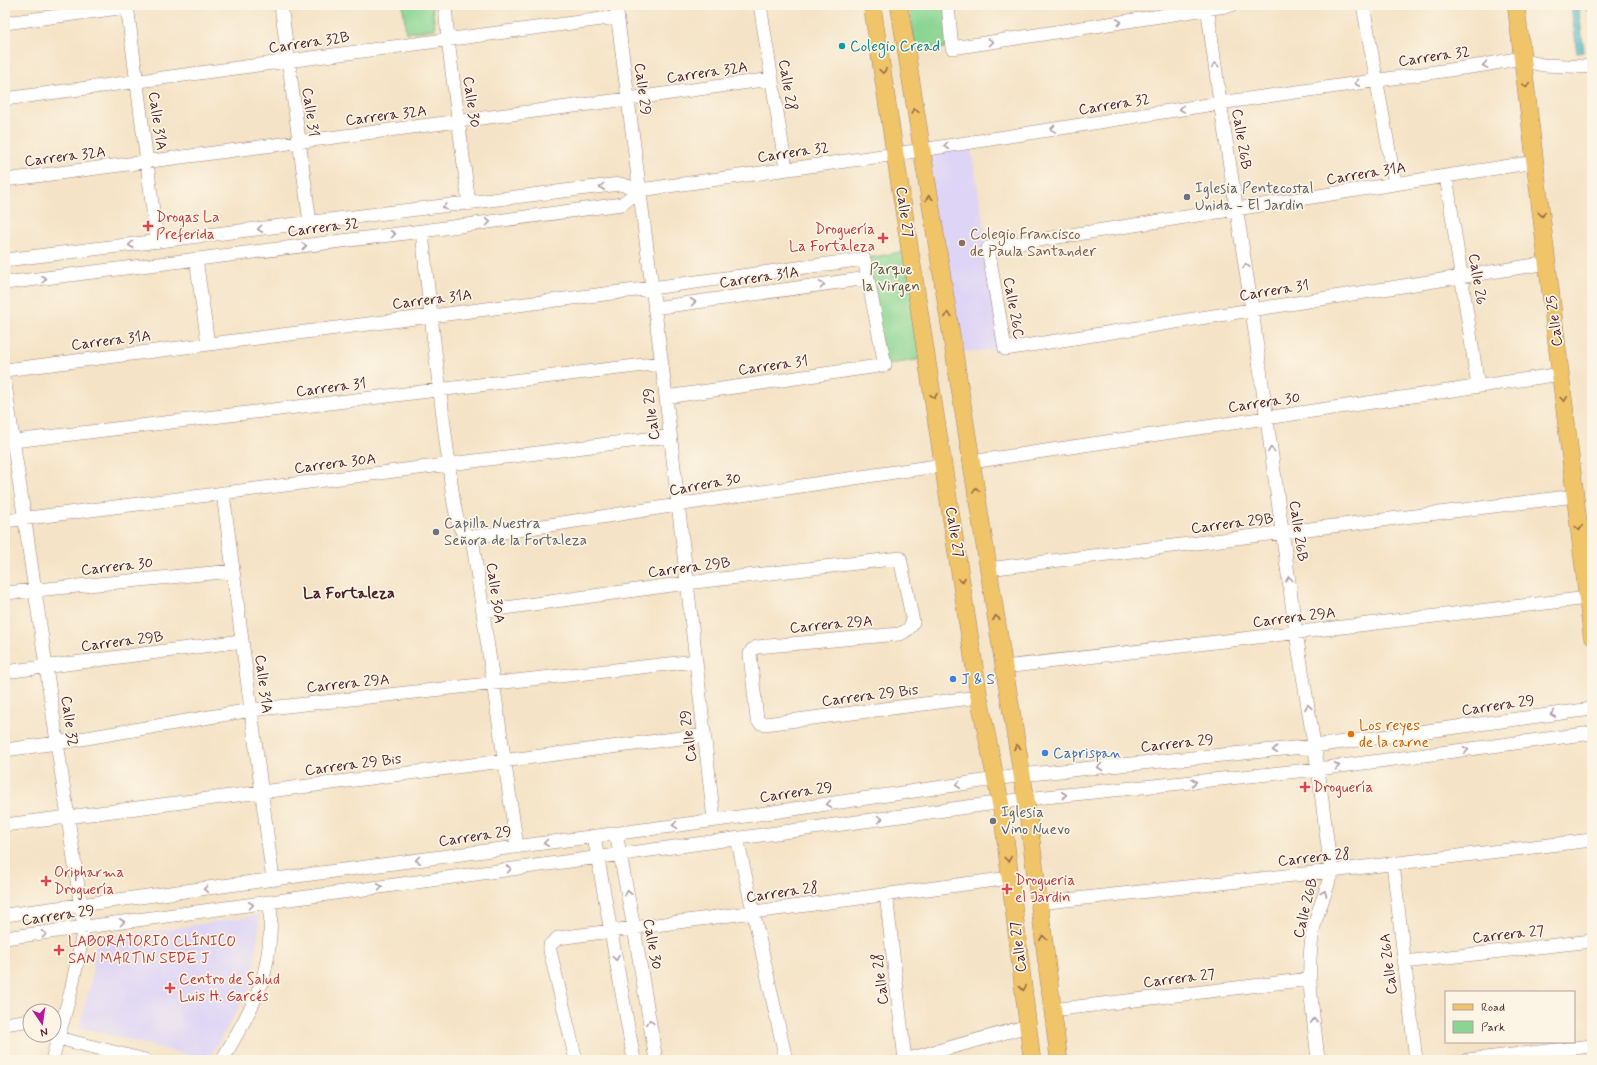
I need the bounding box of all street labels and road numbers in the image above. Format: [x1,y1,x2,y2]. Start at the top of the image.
street label: Carrera 32B [267,27,351,59]
street label: Carrera 32 [1397,42,1471,72]
street label: Carrera 32A [665,57,749,89]
street label: Calle 28 [773,58,801,112]
street label: Calle 29 [629,62,655,116]
street label: Calle 30 [458,75,485,129]
street label: Calle 31 [297,86,323,138]
street label: Carrera 32 [1077,89,1151,120]
street label: Calle 31A [143,90,171,152]
street label: Carrera 32A [344,101,428,131]
street label: Calle 26B [1226,107,1256,171]
street label: Carrera 32 [756,138,830,168]
street label: Carrera 32A [23,142,107,172]
street label: Carrera 31A [1325,158,1407,190]
street label: Calle 27 [891,185,918,239]
street label: Carrera 32 [286,214,360,242]
street label: Calle 26 [1463,252,1491,306]
street label: Carrera 31A [718,262,800,293]
street label: Calle 26C [998,276,1028,341]
street label: Carrera 31 [1238,276,1311,306]
street label: Carrera 31A [391,285,473,315]
street label: Calle 25 [1542,294,1568,348]
street label: Carrera 31A [70,326,152,356]
street label: Carrera 31 [737,351,809,381]
street label: Carrera 31 [295,374,367,402]
street label: Calle 29 [639,387,665,441]
street label: Carrera 30 [1227,388,1302,418]
street label: Carrera 30A [293,449,377,479]
street label: Carrera 30 [668,469,743,501]
street label: Calle 26B [1284,499,1312,563]
street label: Calle 27 [940,505,968,559]
street label: Carrera 29B [1190,509,1275,539]
street label: Carrera 30 [80,553,154,581]
street label: Carrera 29B [647,553,732,583]
street label: Calle 30A [481,561,509,625]
street label: Carrera 29A [1252,603,1337,633]
street label: Carrera 29A [789,611,873,639]
street label: Carrera 29B [80,627,165,657]
street label: Calle 31A [249,653,277,715]
street label: Carrera 29A [306,670,391,698]
street label: Carrera 29 Bis [821,680,920,712]
street label: Carrera 29 [1460,691,1536,721]
street label: Calle 32 [56,694,82,748]
street label: Calle 29 [676,709,702,763]
street label: Carrera 29 [1139,730,1215,758]
street label: Carrera 29 Bis [304,749,403,781]
street label: Carrera 29 [758,778,834,808]
street label: Carrera 29 [437,822,513,852]
street label: Carrera 28 [1277,844,1351,872]
street label: Calle 26B [1289,876,1323,940]
street label: Carrera 28 [745,878,820,908]
street label: Carrera 29 [20,901,96,931]
street label: Calle 30 [638,917,666,971]
street label: Calle 27 [1006,920,1032,974]
street label: Carrera 27 [1471,921,1545,949]
street label: Calle 26A [1375,932,1403,996]
street label: Calle 28 [868,952,894,1006]
street label: Carrera 27 [1142,965,1217,993]

